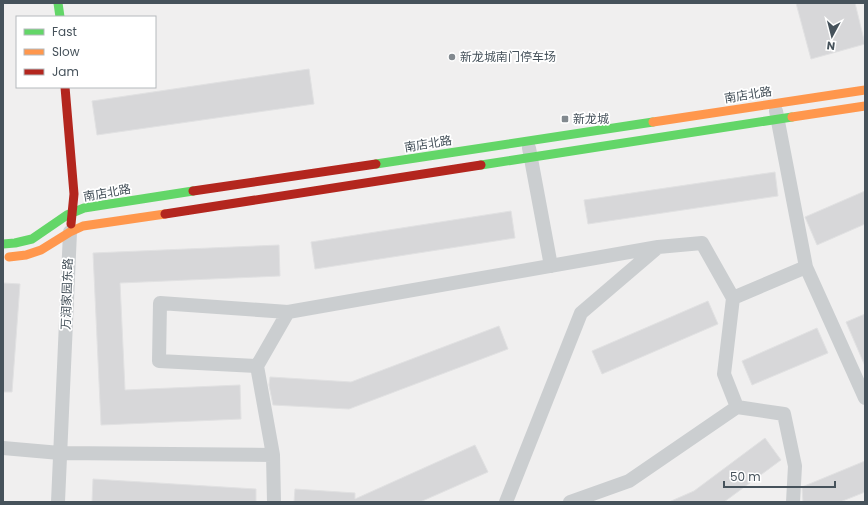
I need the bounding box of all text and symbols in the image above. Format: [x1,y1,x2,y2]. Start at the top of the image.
legend [16,16,156,88]
north arrow [812,16,852,56]
text: Fast [52,23,77,40]
text: N [826,37,836,54]
text: Slow [52,43,80,60]
place label: 新龙城南门停车场 [460,48,556,65]
marker: 新龙城南门停车场 [447,52,457,62]
text: Jam [52,63,79,80]
street label: 南店北路 [723,82,773,107]
place label: 新龙城 [573,110,609,127]
marker: 新龙城 [560,114,570,124]
street label: 南店北路 [403,131,453,156]
street label: 南店北路 [82,180,132,205]
street label: 万润家园东路 [57,258,76,330]
scale bar [724,463,835,489]
text: 50 m [730,468,761,485]

